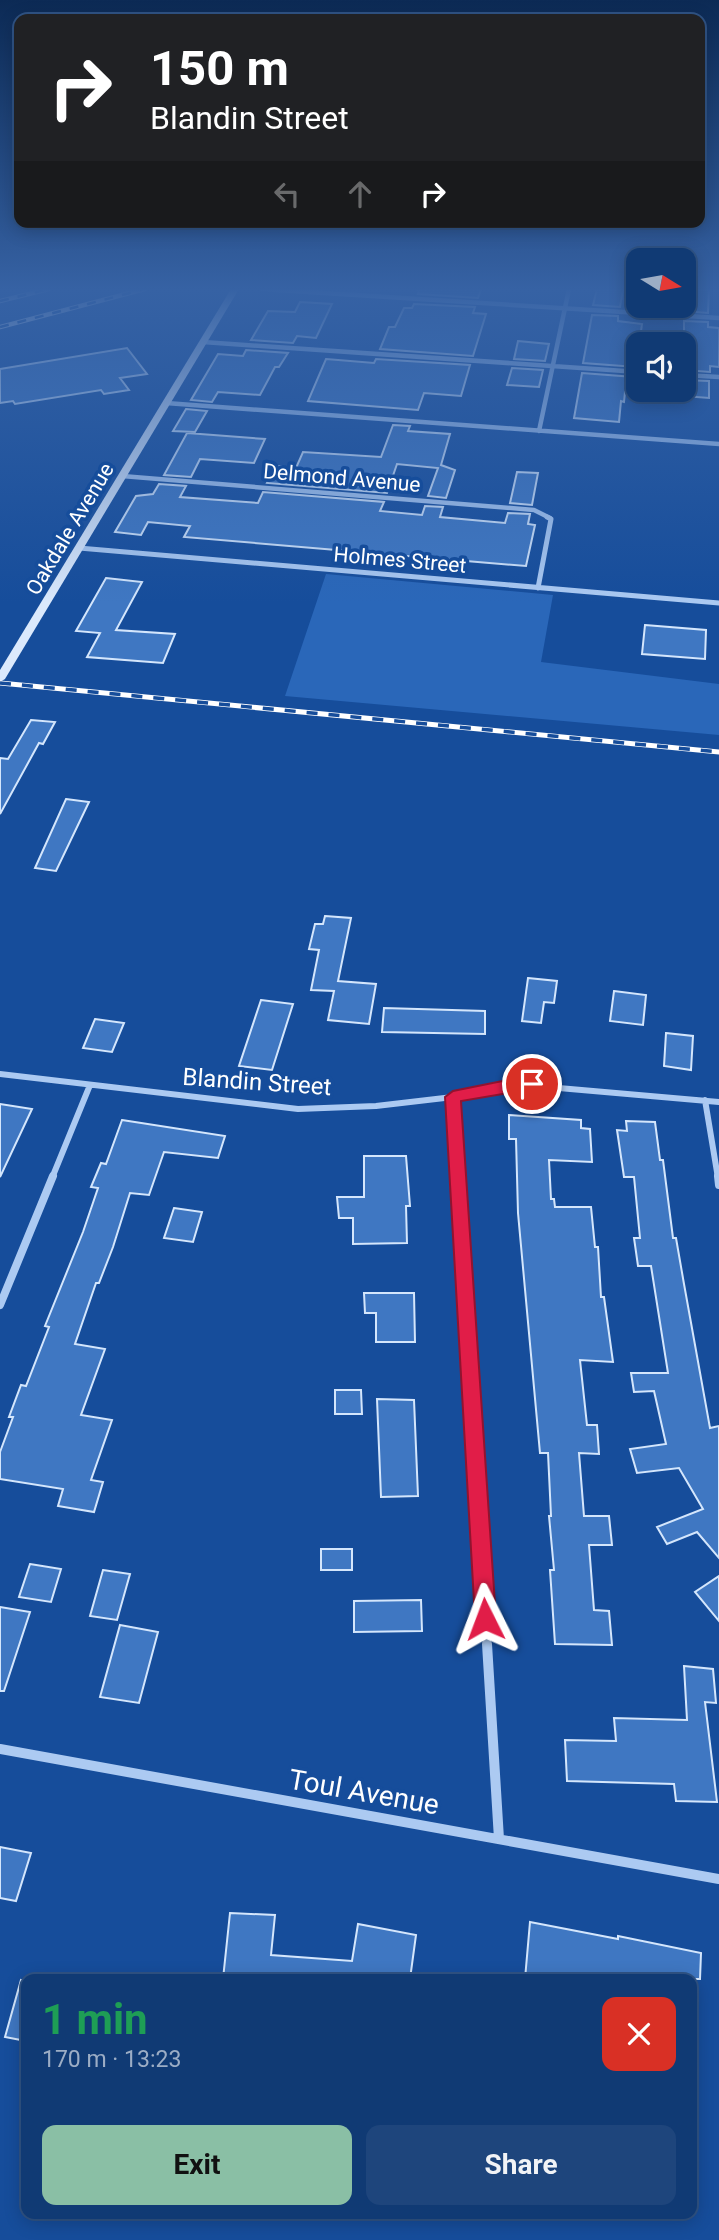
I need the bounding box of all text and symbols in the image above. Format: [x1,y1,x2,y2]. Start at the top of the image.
text: 150 m [150,40,289,97]
icon: right [35,42,126,133]
text: Blandin Street [150,99,349,137]
icon: left [268,175,306,213]
icon: ahead [341,175,379,213]
icon: right [414,175,452,213]
north arrow [626,248,696,318]
map controls [626,248,696,402]
button: sound [626,332,696,402]
street label: Oakdale Avenue [21,459,119,599]
street label: Delmond Avenue [262,459,422,497]
street label: Holmes Street [333,542,467,578]
pin [502,1054,562,1114]
street label: Blandin Street [182,1063,332,1101]
icon: arrive [513,1065,551,1103]
position arrow [448,1582,522,1656]
street label: Toul Avenue [286,1763,442,1821]
text: 1 min [42,1995,148,2044]
button: close [602,1997,676,2071]
text: 170 m · 13:23 [42,2046,181,2073]
button: Exit [42,2125,352,2205]
button: Share [366,2125,676,2205]

